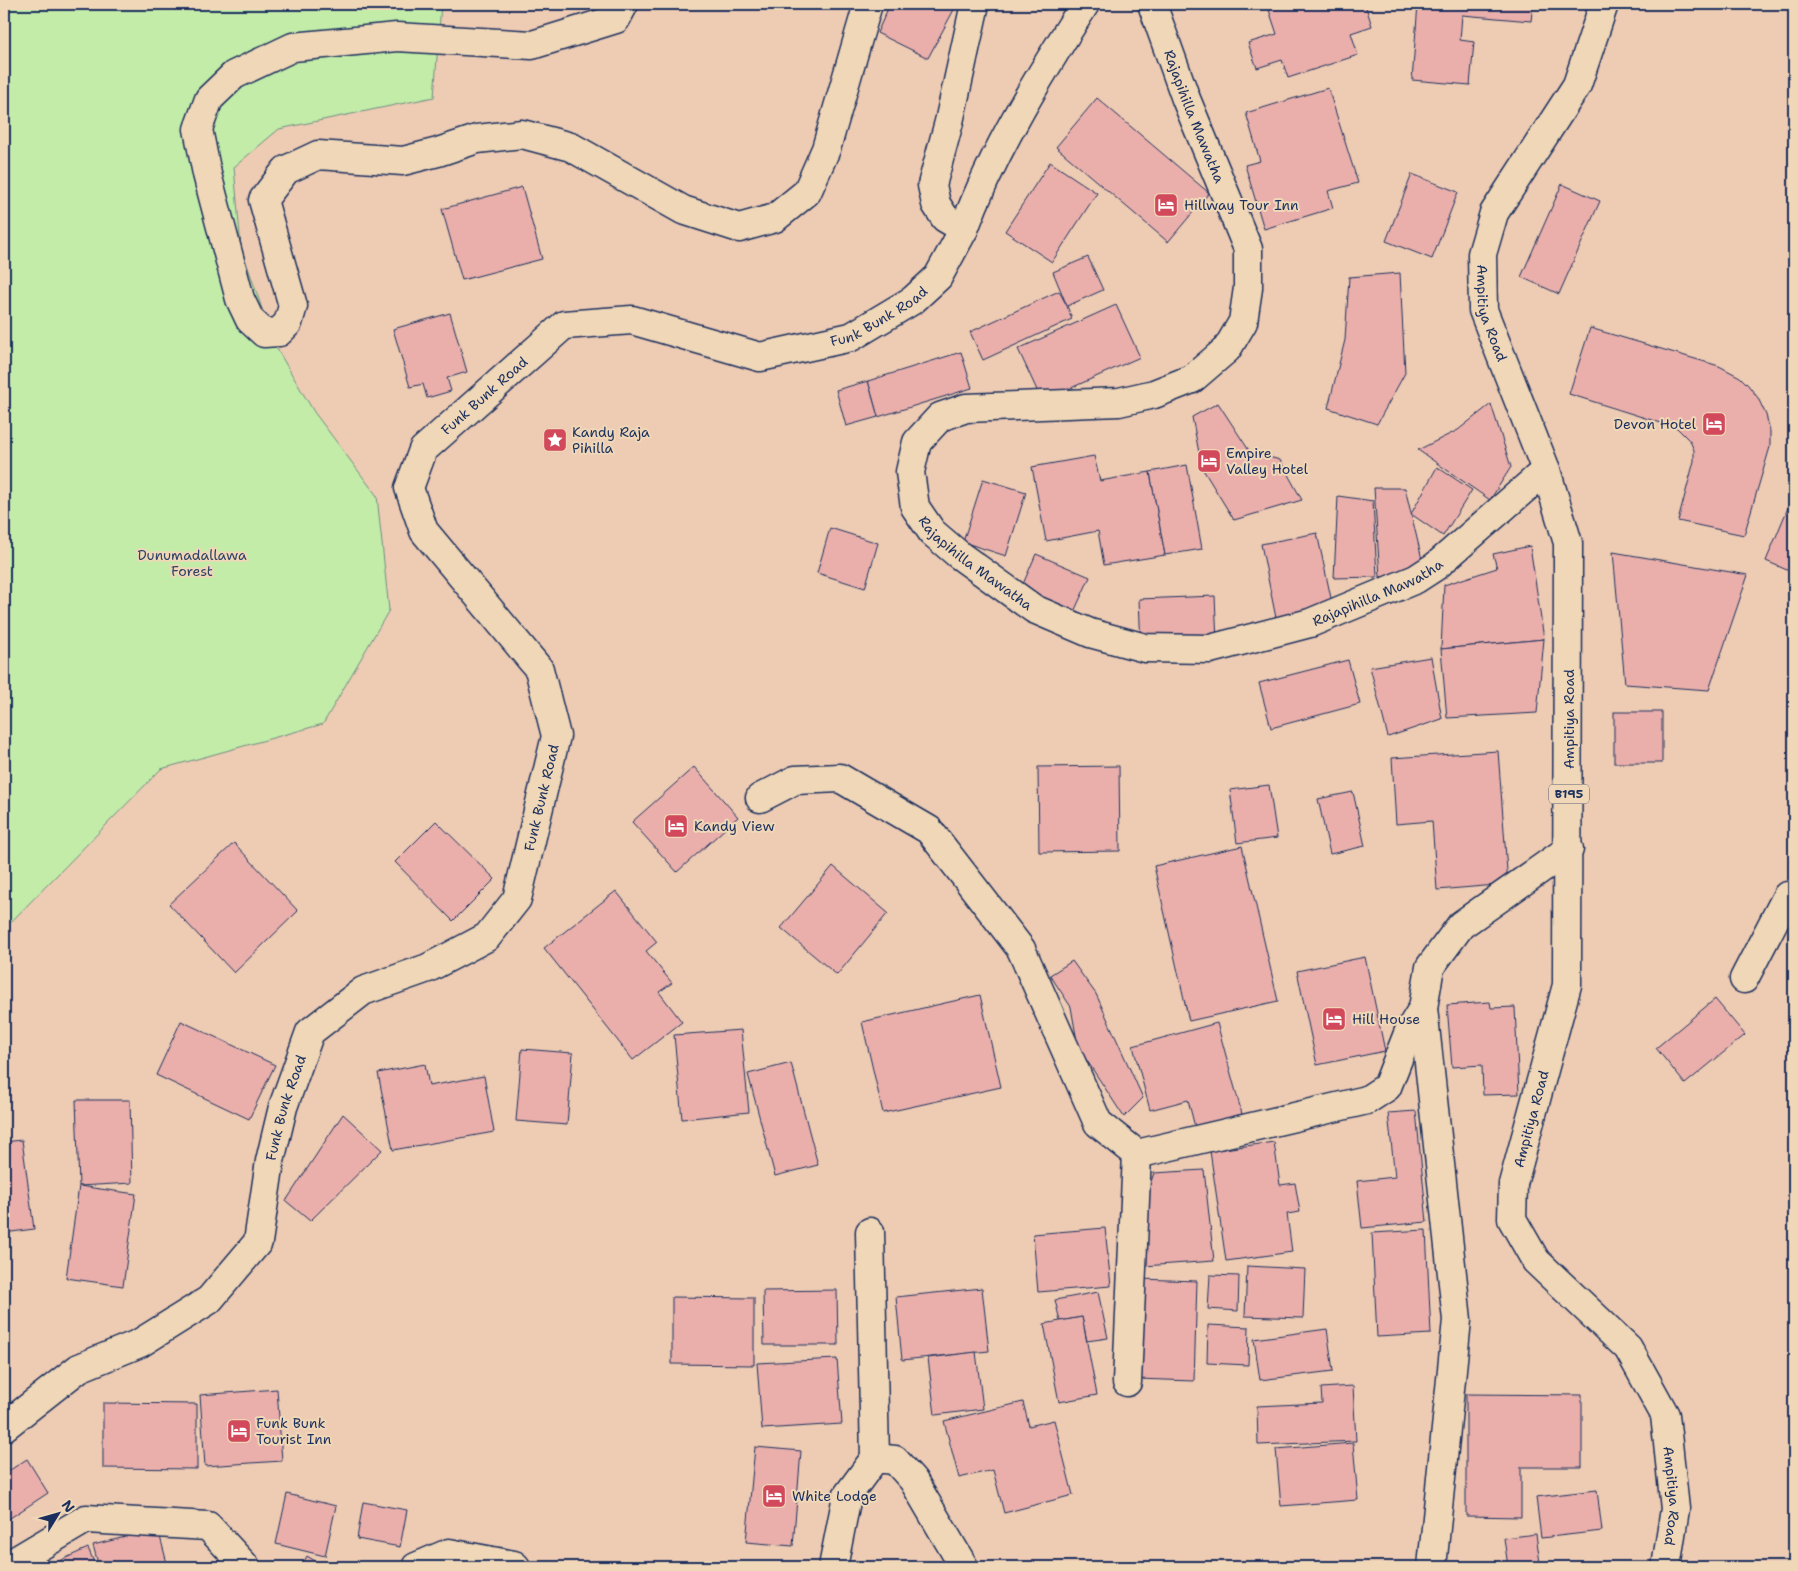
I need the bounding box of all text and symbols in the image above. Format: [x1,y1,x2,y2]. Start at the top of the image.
street label: Rajapihilla Mawatha [1160,47,1229,186]
hotel icon: Hillway Tour Inn [1153,192,1179,218]
place label: Hillway Tour Inn [1184,196,1299,214]
street label: Ampitiya Road [1473,264,1511,364]
street label: Funk Bunk Road [829,282,931,350]
street label: Funk Bunk Road [437,353,531,439]
hotel icon: Devon Hotel [1701,411,1727,437]
place label: Devon Hotel [1614,415,1697,433]
place label: Kandy Raja Pihilla [572,423,650,457]
place icon: Kandy Raja Pihilla [542,427,568,453]
place label: Empire Valley Hotel [1226,444,1309,478]
hotel icon: Empire Valley Hotel [1196,448,1222,474]
street label: Rajapihilla Mawatha [915,512,1036,614]
park label: Dunumadallawa Forest [137,546,247,580]
street label: Rajapihilla Mawatha [1310,555,1447,630]
street label: Ampitiya Road [1560,669,1578,769]
street label: Funk Bunk Road [520,742,563,853]
road number: B195 [1549,784,1589,804]
hotel icon: Kandy View [663,813,689,839]
place label: Kandy View [694,817,775,835]
hotel icon: Hill House [1321,1006,1347,1032]
place label: Hill House [1352,1010,1420,1028]
street label: Funk Bunk Road [261,1052,310,1162]
street label: Ampitiya Road [1509,1068,1553,1170]
place label: Funk Bunk Tourist Inn [256,1414,332,1448]
hotel icon: Funk Bunk Tourist Inn [226,1418,252,1444]
street label: Ampitiya Road [1659,1445,1684,1547]
hotel icon: White Lodge [761,1483,787,1509]
place label: White Lodge [792,1487,877,1505]
north arrow [32,1488,82,1538]
text: N [58,1496,79,1516]

